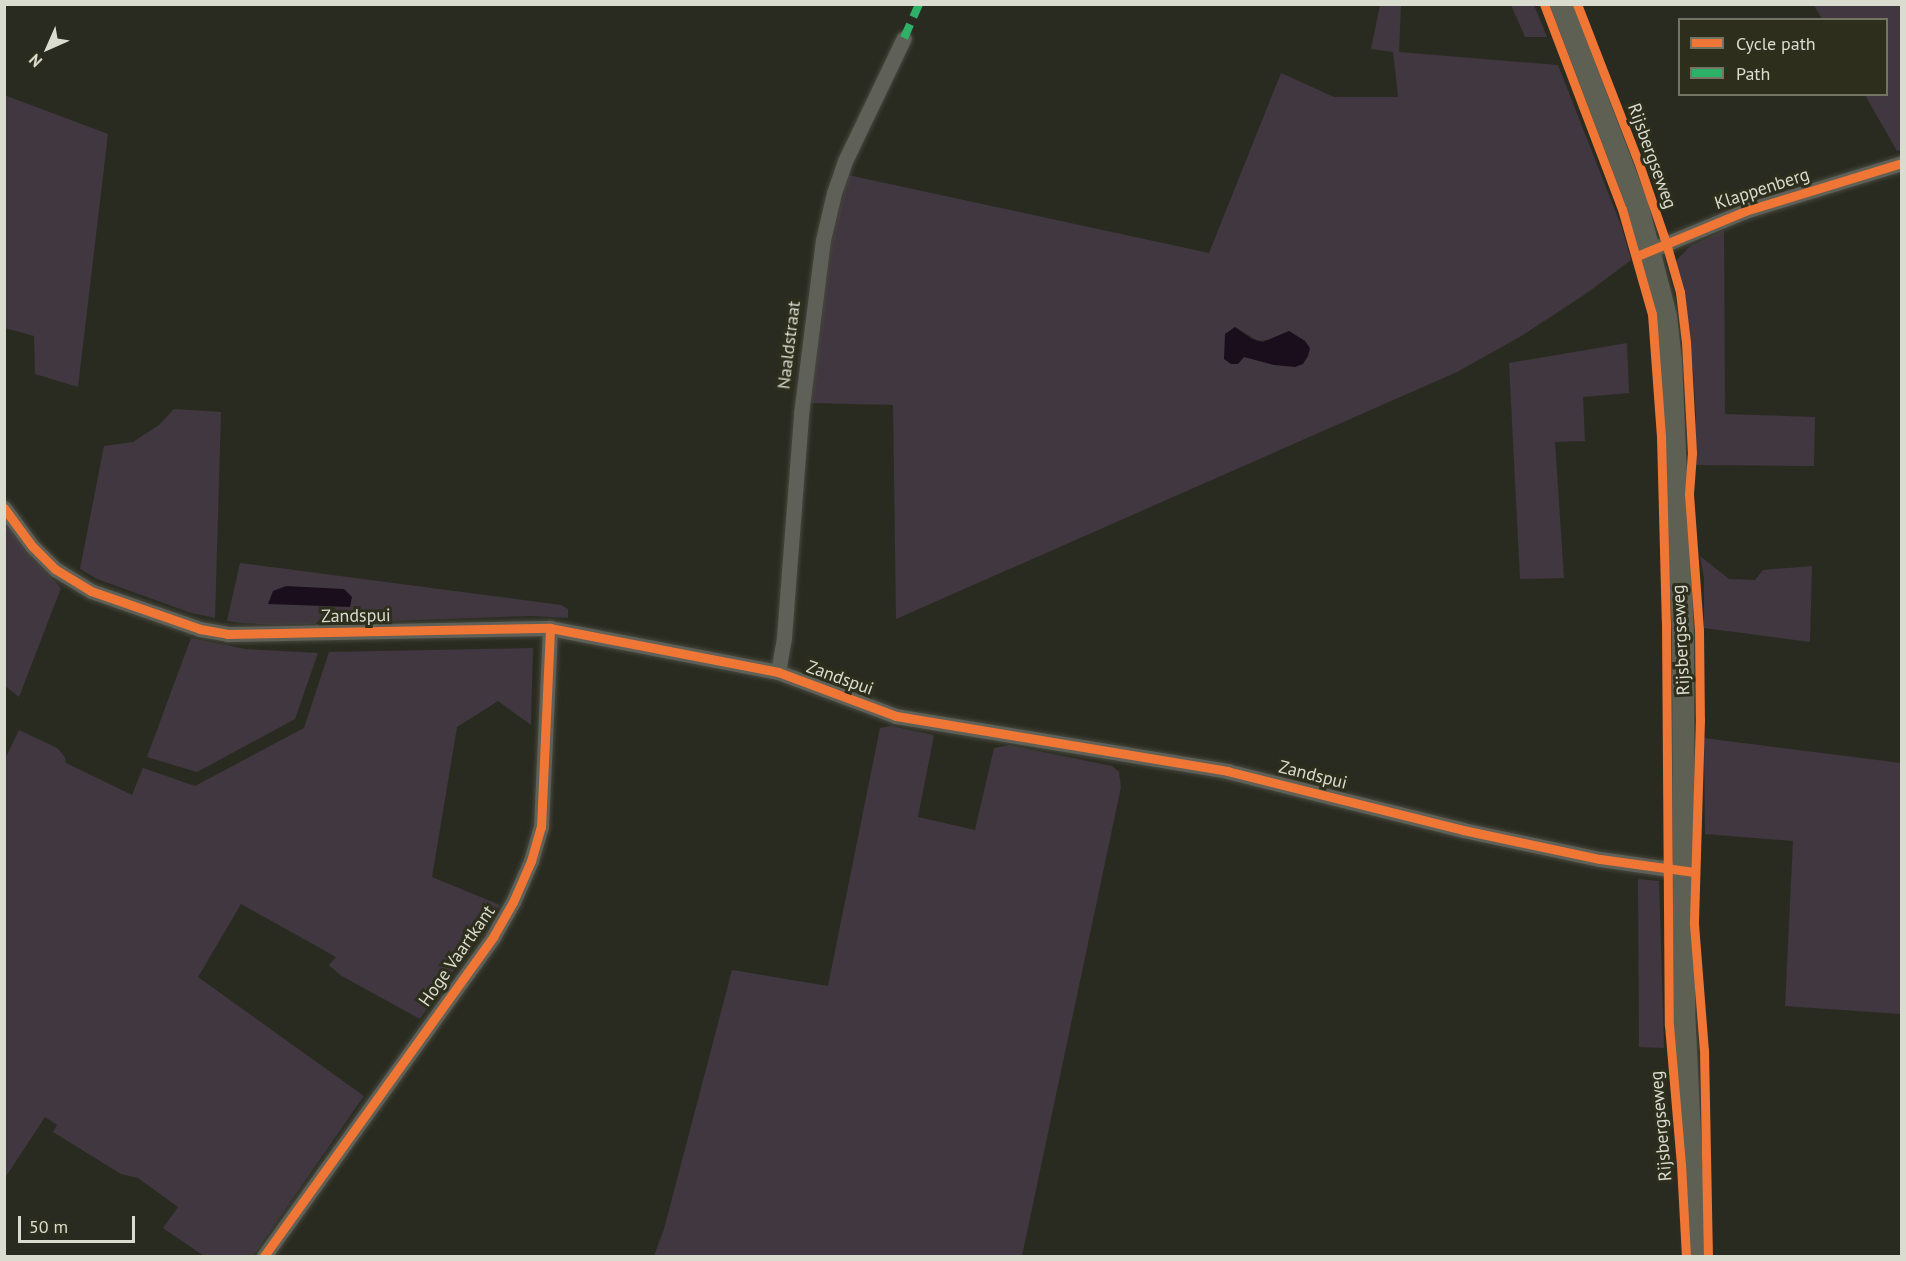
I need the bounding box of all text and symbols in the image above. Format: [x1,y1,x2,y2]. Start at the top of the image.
north arrow [18,18,78,78]
legend [1678,18,1888,96]
text: Cycle path [1736,32,1816,55]
text: N [24,50,46,72]
text: Path [1736,62,1770,85]
street label: Rijsbergseweg [1623,100,1681,212]
street label: Klappenberg [1712,164,1812,214]
street label: Naaldstraat [773,300,805,390]
street label: Rijsbergseweg [1667,584,1695,696]
street label: Zandspui [321,605,391,627]
street label: Zandspui [804,656,876,700]
street label: Zandspui [1277,756,1349,794]
street label: Hoge Vaartkant [414,901,500,1011]
street label: Rijsbergseweg [1645,1070,1677,1182]
scale bar [21,1204,138,1242]
text: 50 m [29,1215,68,1238]

